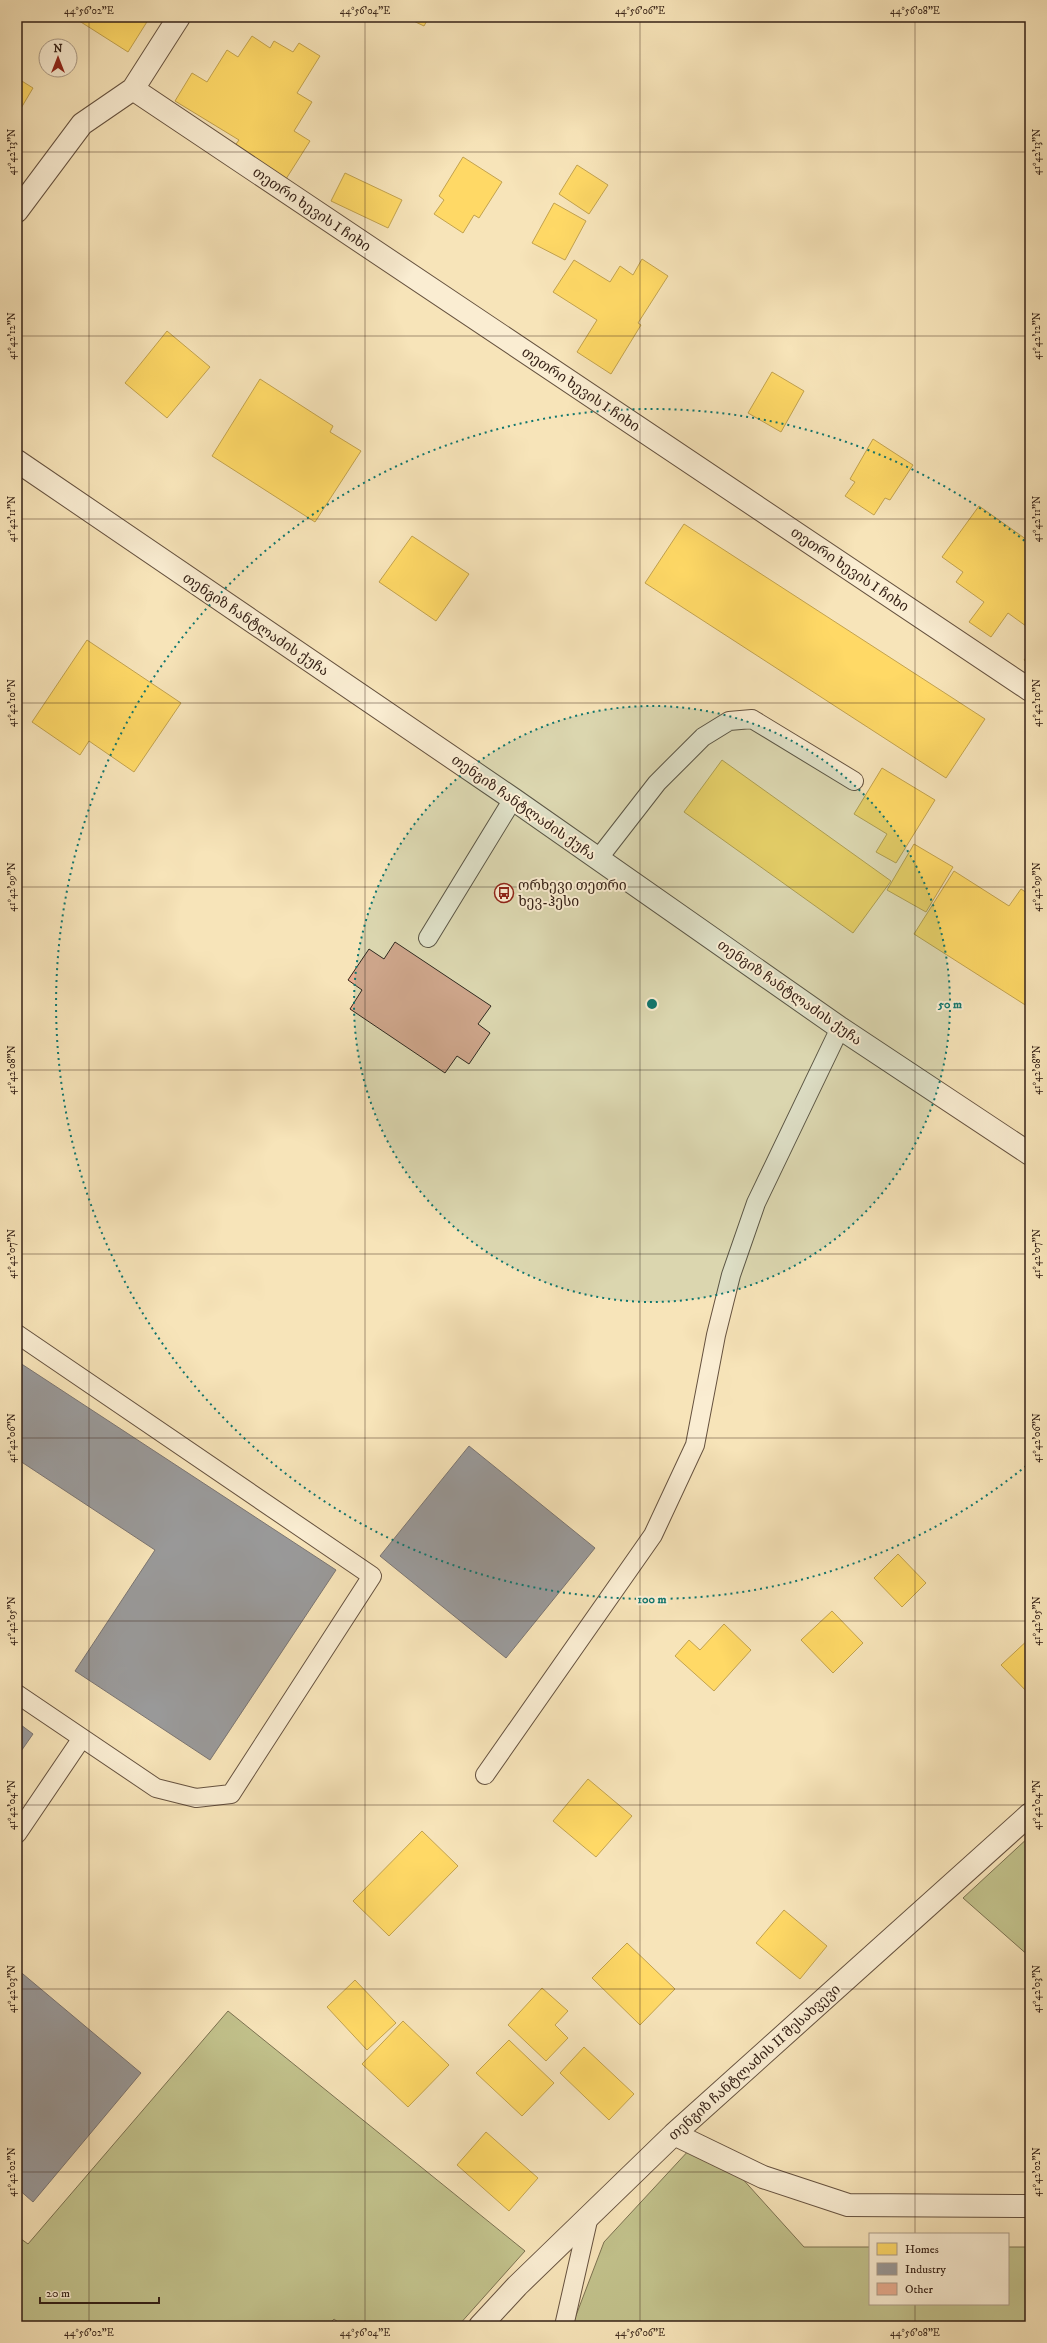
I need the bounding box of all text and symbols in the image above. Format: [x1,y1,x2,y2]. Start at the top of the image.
text: 44°56'02"E [64,5,114,17]
text: 44°56'04"E [340,5,390,17]
text: 44°56'06"E [615,5,665,17]
text: 44°56'08"E [890,5,940,17]
north arrow [38,38,78,78]
text: N [53,42,63,56]
text: 41°42'13"N [6,129,18,175]
text: 41°42'13"N [1031,129,1043,175]
street label: თეთრი ხევის I ჩიხი [249,164,374,256]
text: 41°42'12"N [6,312,18,360]
text: 41°42'12"N [1031,312,1043,360]
street label: თეთრი ხევის I ჩიხი [518,344,643,436]
text: 41°42'11"N [6,496,18,542]
text: 41°42'11"N [1031,496,1043,542]
street label: თეთრი ხევის I ჩიხი [787,524,912,616]
street label: თენგიზ ჩანტლაძის ქუჩა [179,569,332,680]
text: 41°42'10"N [6,679,18,727]
text: 41°42'10"N [1031,679,1043,727]
street label: თენგიზ ჩანტლაძის ქუჩა [448,751,599,865]
text: 41°42'09"N [6,862,18,912]
text: 41°42'09"N [1031,862,1043,912]
place label: ორხევი თეთრი ხევ-ჰესი [518,877,627,911]
bus stop icon: ორხევი თეთრი ხევ-ჰესი [493,882,515,904]
street label: თენგიზ ჩანტლაძის ქუჩა [714,936,865,1050]
centre of rings [645,997,659,1011]
text: 50 m [937,997,962,1012]
text: 41°42'08"N [6,1045,18,1095]
text: 41°42'08"N [1031,1045,1043,1095]
text: 41°42'07"N [6,1229,18,1279]
text: 41°42'07"N [1031,1229,1043,1279]
text: 41°42'06"N [6,1413,18,1463]
text: 41°42'06"N [1031,1413,1043,1463]
text: 100 m [638,1592,666,1607]
text: 41°42'05"N [6,1596,18,1646]
text: 41°42'05"N [1031,1596,1043,1646]
text: 41°42'04"N [6,1780,18,1830]
text: 41°42'04"N [1031,1780,1043,1830]
text: 41°42'03"N [6,1965,18,2013]
text: 41°42'03"N [1031,1965,1043,2013]
street label: თენგიზ ჩანტლაძის II შესახვევი [665,1981,844,2145]
text: 41°42'02"N [6,2147,18,2197]
text: 41°42'02"N [1031,2147,1043,2197]
legend [869,2233,1009,2305]
text: Homes [905,2242,939,2257]
text: Industry [905,2262,946,2277]
scale bar [40,2279,159,2305]
text: Other [905,2282,934,2297]
text: 20 m [46,2286,70,2301]
text: 44°56'02"E [64,2327,114,2339]
text: 44°56'04"E [340,2327,390,2339]
text: 44°56'06"E [615,2327,665,2339]
text: 44°56'08"E [890,2327,940,2339]

